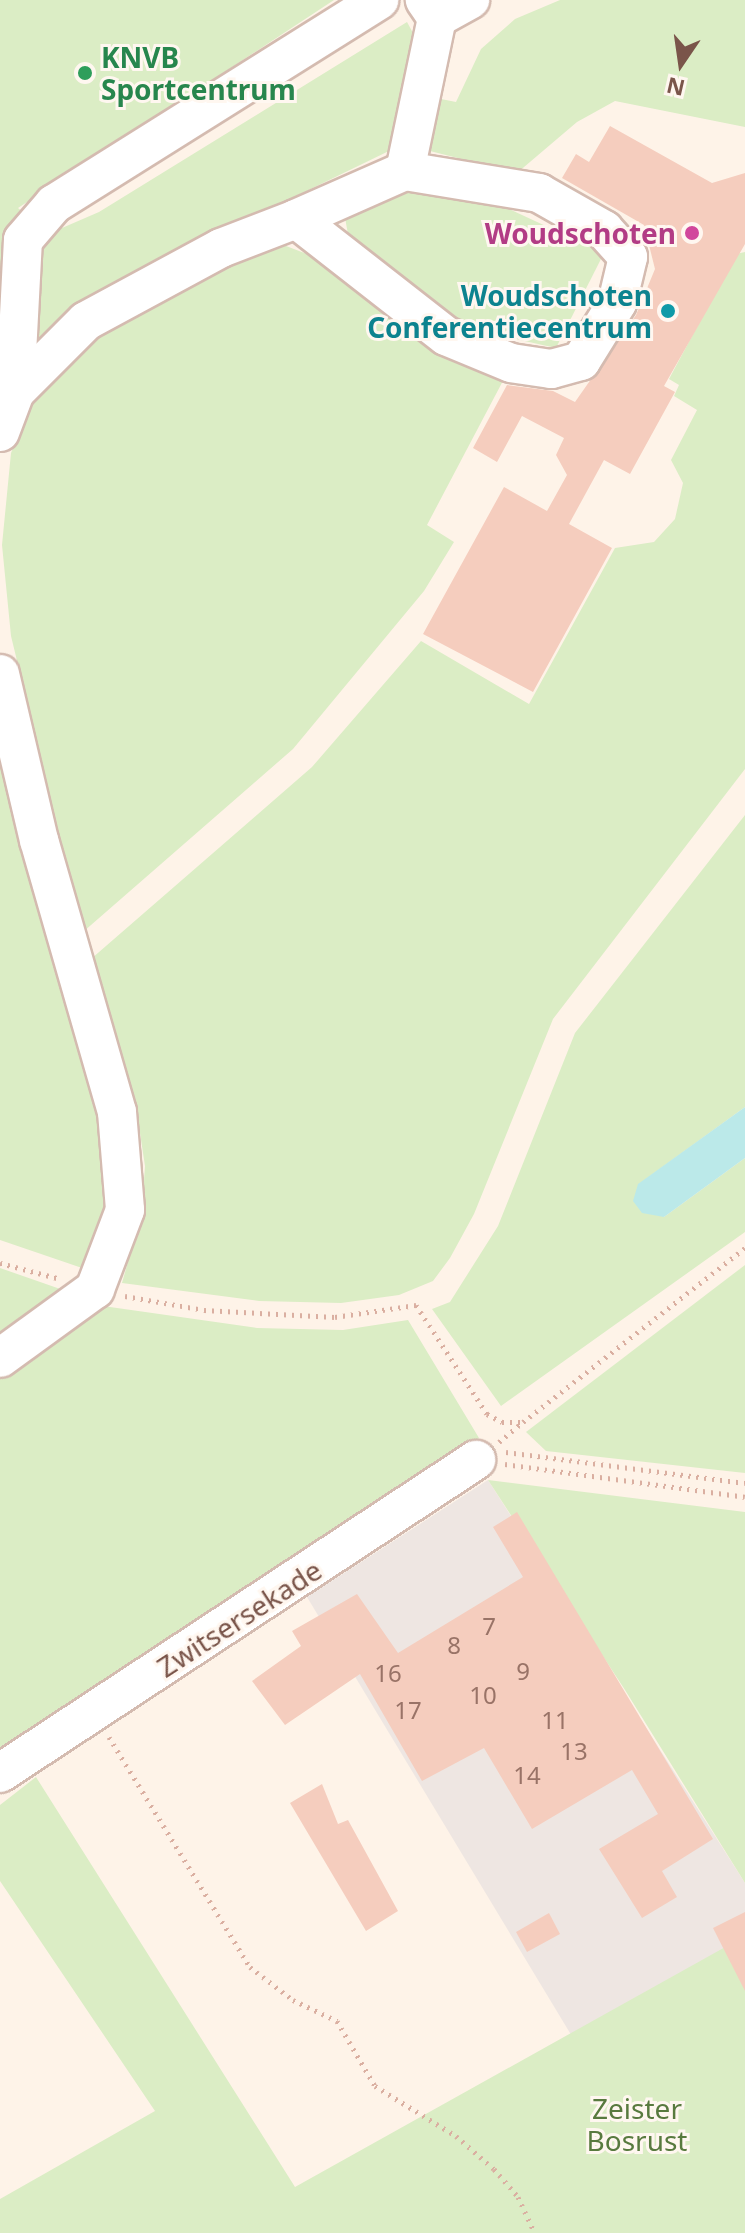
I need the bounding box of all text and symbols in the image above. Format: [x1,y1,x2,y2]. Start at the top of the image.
north arrow [641,24,721,104]
place label: KNVB Sportcentrum [101,40,296,106]
marker: KNVB Sportcentrum [76,64,94,82]
text: N [664,71,688,104]
place label: Woudschoten [485,216,676,250]
marker: Woudschoten [683,224,701,242]
place label: Woudschoten Conferentiecentrum [367,278,652,344]
marker: Woudschoten Conferentiecentrum [659,302,677,320]
street label: Zwitsersekade [151,1552,327,1684]
house number: 7 [482,1612,496,1640]
house number: 8 [447,1631,461,1659]
house number: 9 [516,1657,530,1685]
house number: 16 [374,1659,402,1687]
house number: 10 [469,1681,497,1709]
house number: 17 [394,1696,422,1724]
house number: 11 [541,1706,569,1734]
house number: 13 [560,1737,588,1765]
house number: 14 [513,1761,541,1789]
park label: Zeister Bosrust [587,2091,687,2157]

